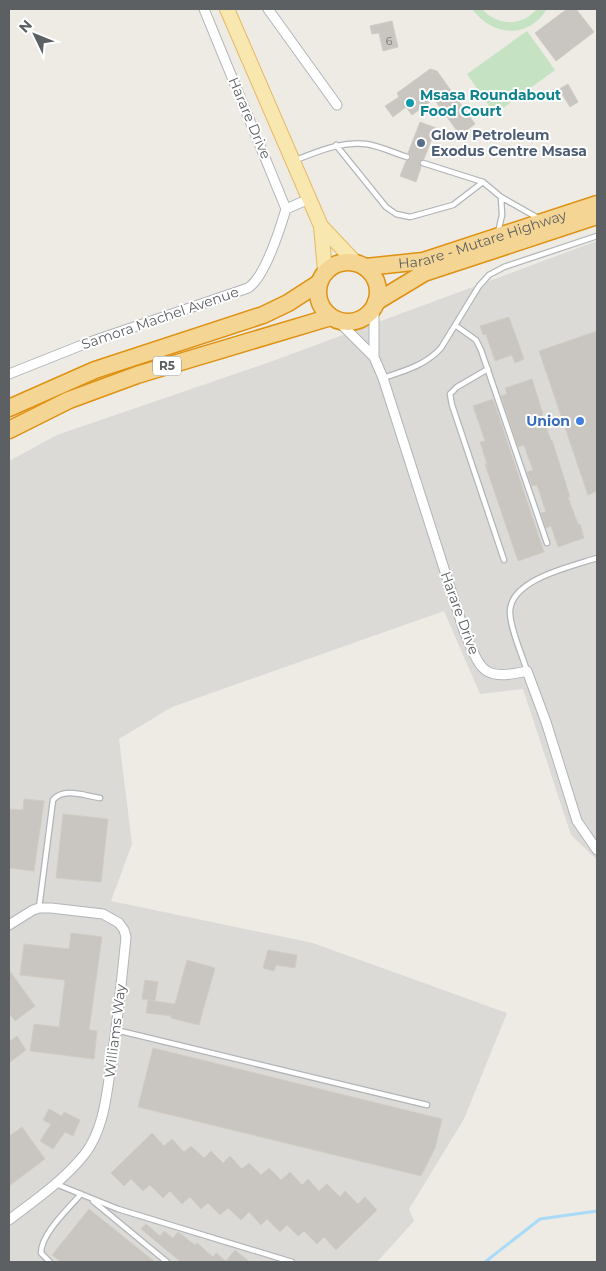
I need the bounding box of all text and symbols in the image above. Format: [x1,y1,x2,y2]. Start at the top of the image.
north arrow [10,10,60,60]
text: N [15,16,36,36]
house number: 6 [386,34,393,48]
street label: Harare Drive [225,74,275,162]
place label: Msasa Roundabout Food Court [420,86,561,120]
marker: Msasa Roundabout Food Court [404,97,416,109]
place label: Glow Petroleum Exodus Centre Msasa [431,126,587,160]
marker: Glow Petroleum Exodus Centre Msasa [415,137,427,149]
street label: Harare - Mutare Highway [397,206,569,273]
street label: Samora Machel Avenue [79,283,241,353]
road number: R5 [153,356,181,376]
place label: Union [526,412,570,430]
marker: Union [574,415,586,427]
street label: Harare Drive [437,569,483,657]
street label: Williams Way [100,983,130,1079]

